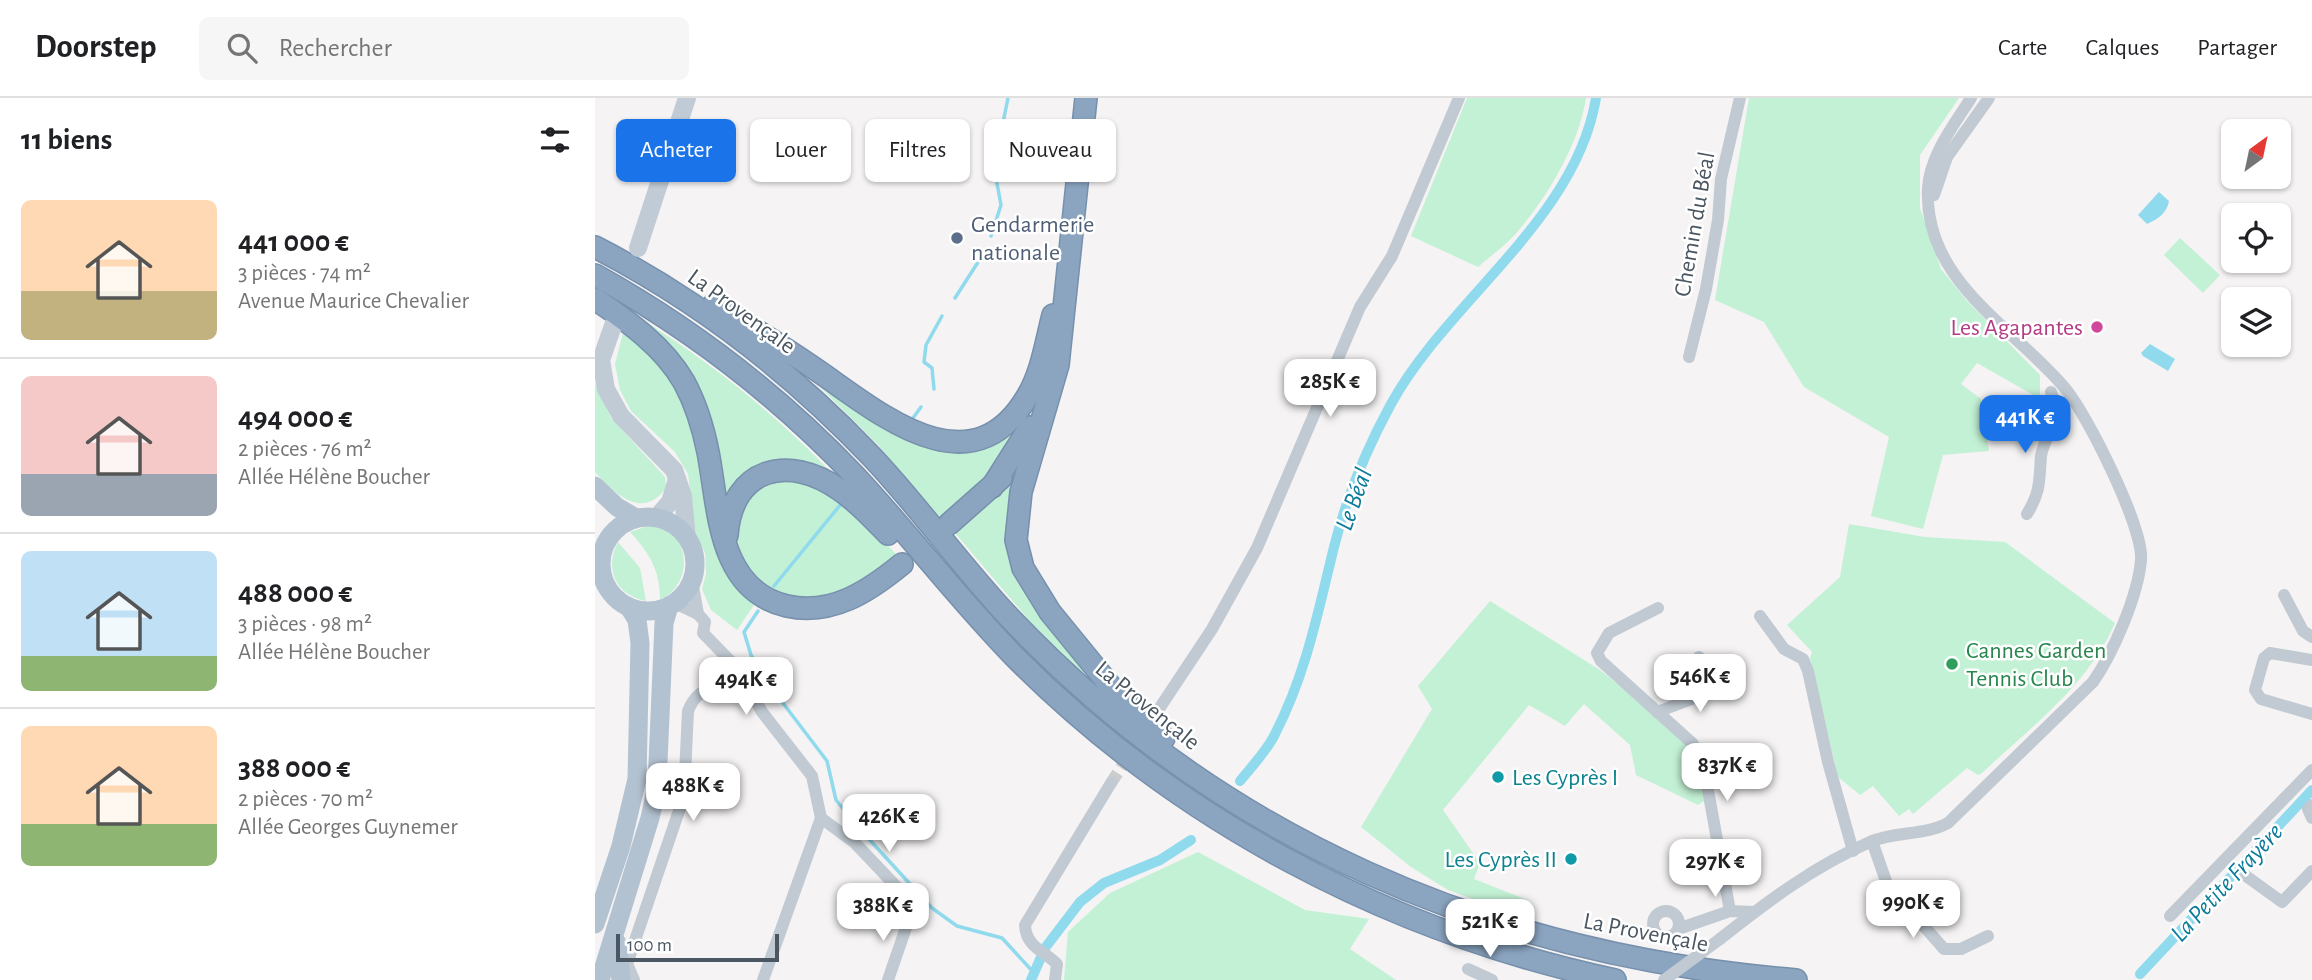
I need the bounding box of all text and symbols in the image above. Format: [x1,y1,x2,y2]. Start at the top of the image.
search box [199,17,689,80]
icon: search [223,29,261,67]
text: Doorstep [35,31,157,64]
text: Rechercher [279,35,392,61]
text: Carte [1998,36,2047,60]
text: Calques [2085,36,2159,60]
text: Partager [2197,36,2277,60]
chip: Acheter [616,119,736,182]
chip: Louer [750,119,851,182]
chip: Filtres [865,119,970,182]
chip: Nouveau [984,119,1116,182]
north arrow [2221,119,2291,189]
map controls [2221,119,2291,357]
icon: filters [536,121,574,159]
text: 11 biens [21,125,112,155]
street label: Chemin du Béal [1670,150,1720,299]
button: locate [2221,203,2291,273]
place label: Gendarmerie nationale [971,213,1094,265]
text: 441 000 € [238,227,349,257]
icon: home [77,228,161,312]
marker: Gendarmerie nationale [949,230,965,246]
text: 3 pièces · 74 m² [238,262,371,285]
street label: La Provençale [683,265,800,359]
button: layers [2221,287,2291,357]
text: Avenue Maurice Chevalier [238,290,469,313]
place label: Les Agapantes [1950,316,2083,340]
marker: Les Agapantes [2089,319,2105,335]
pin: 285K € [1273,360,1387,419]
text: 285K € [1300,370,1360,393]
pin: 441K € [1968,396,2082,455]
text: 494 000 € [238,403,353,433]
icon: home [77,404,161,488]
text: 441K € [1995,406,2055,429]
text: 2 pièces · 76 m² [238,438,372,461]
water label: Le Béal [1331,465,1377,534]
text: Allée Hélène Boucher [238,466,430,489]
text: 488 000 € [238,578,353,608]
icon: home [77,579,161,663]
text: 3 pièces · 98 m² [238,613,372,636]
place label: Cannes Garden Tennis Club [1966,639,2106,691]
text: Allée Hélène Boucher [238,641,430,664]
pin: 546K € [1643,654,1757,714]
marker: Cannes Garden Tennis Club [1944,656,1960,672]
street label: La Provençale [1091,657,1204,755]
pin: 494K € [689,658,803,717]
text: 546K € [1670,665,1730,688]
text: 494K € [715,668,777,691]
pin: 837K € [1670,744,1784,803]
text: 388 000 € [238,753,350,783]
icon: home [77,754,161,838]
text: 837K € [1698,754,1756,777]
pin: 488K € [636,764,750,823]
place label: Les Cyprès I [1512,766,1618,790]
marker: Les Cyprès I [1490,769,1506,785]
text: 488K € [662,774,724,797]
text: 2 pièces · 70 m² [238,788,373,811]
pin: 426K € [832,794,946,854]
text: 426K € [858,805,920,828]
text: Allée Georges Guynemer [238,816,458,839]
water label: La Petite Frayère [2166,818,2288,947]
pin: 297K € [1658,840,1772,899]
place label: Les Cyprès II [1444,848,1557,872]
text: 297K € [1685,850,1745,873]
marker: Les Cyprès II [1563,851,1579,867]
pin: 990K € [1856,880,1970,940]
pin: 388K € [826,884,940,943]
text: 990K € [1882,891,1944,914]
text: 388K € [853,894,913,917]
pin: 521K € [1433,900,1547,959]
street label: La Provençale [1581,909,1710,957]
text: 521K € [1462,910,1518,933]
scale bar [616,931,779,963]
text: 100 m [627,936,672,955]

